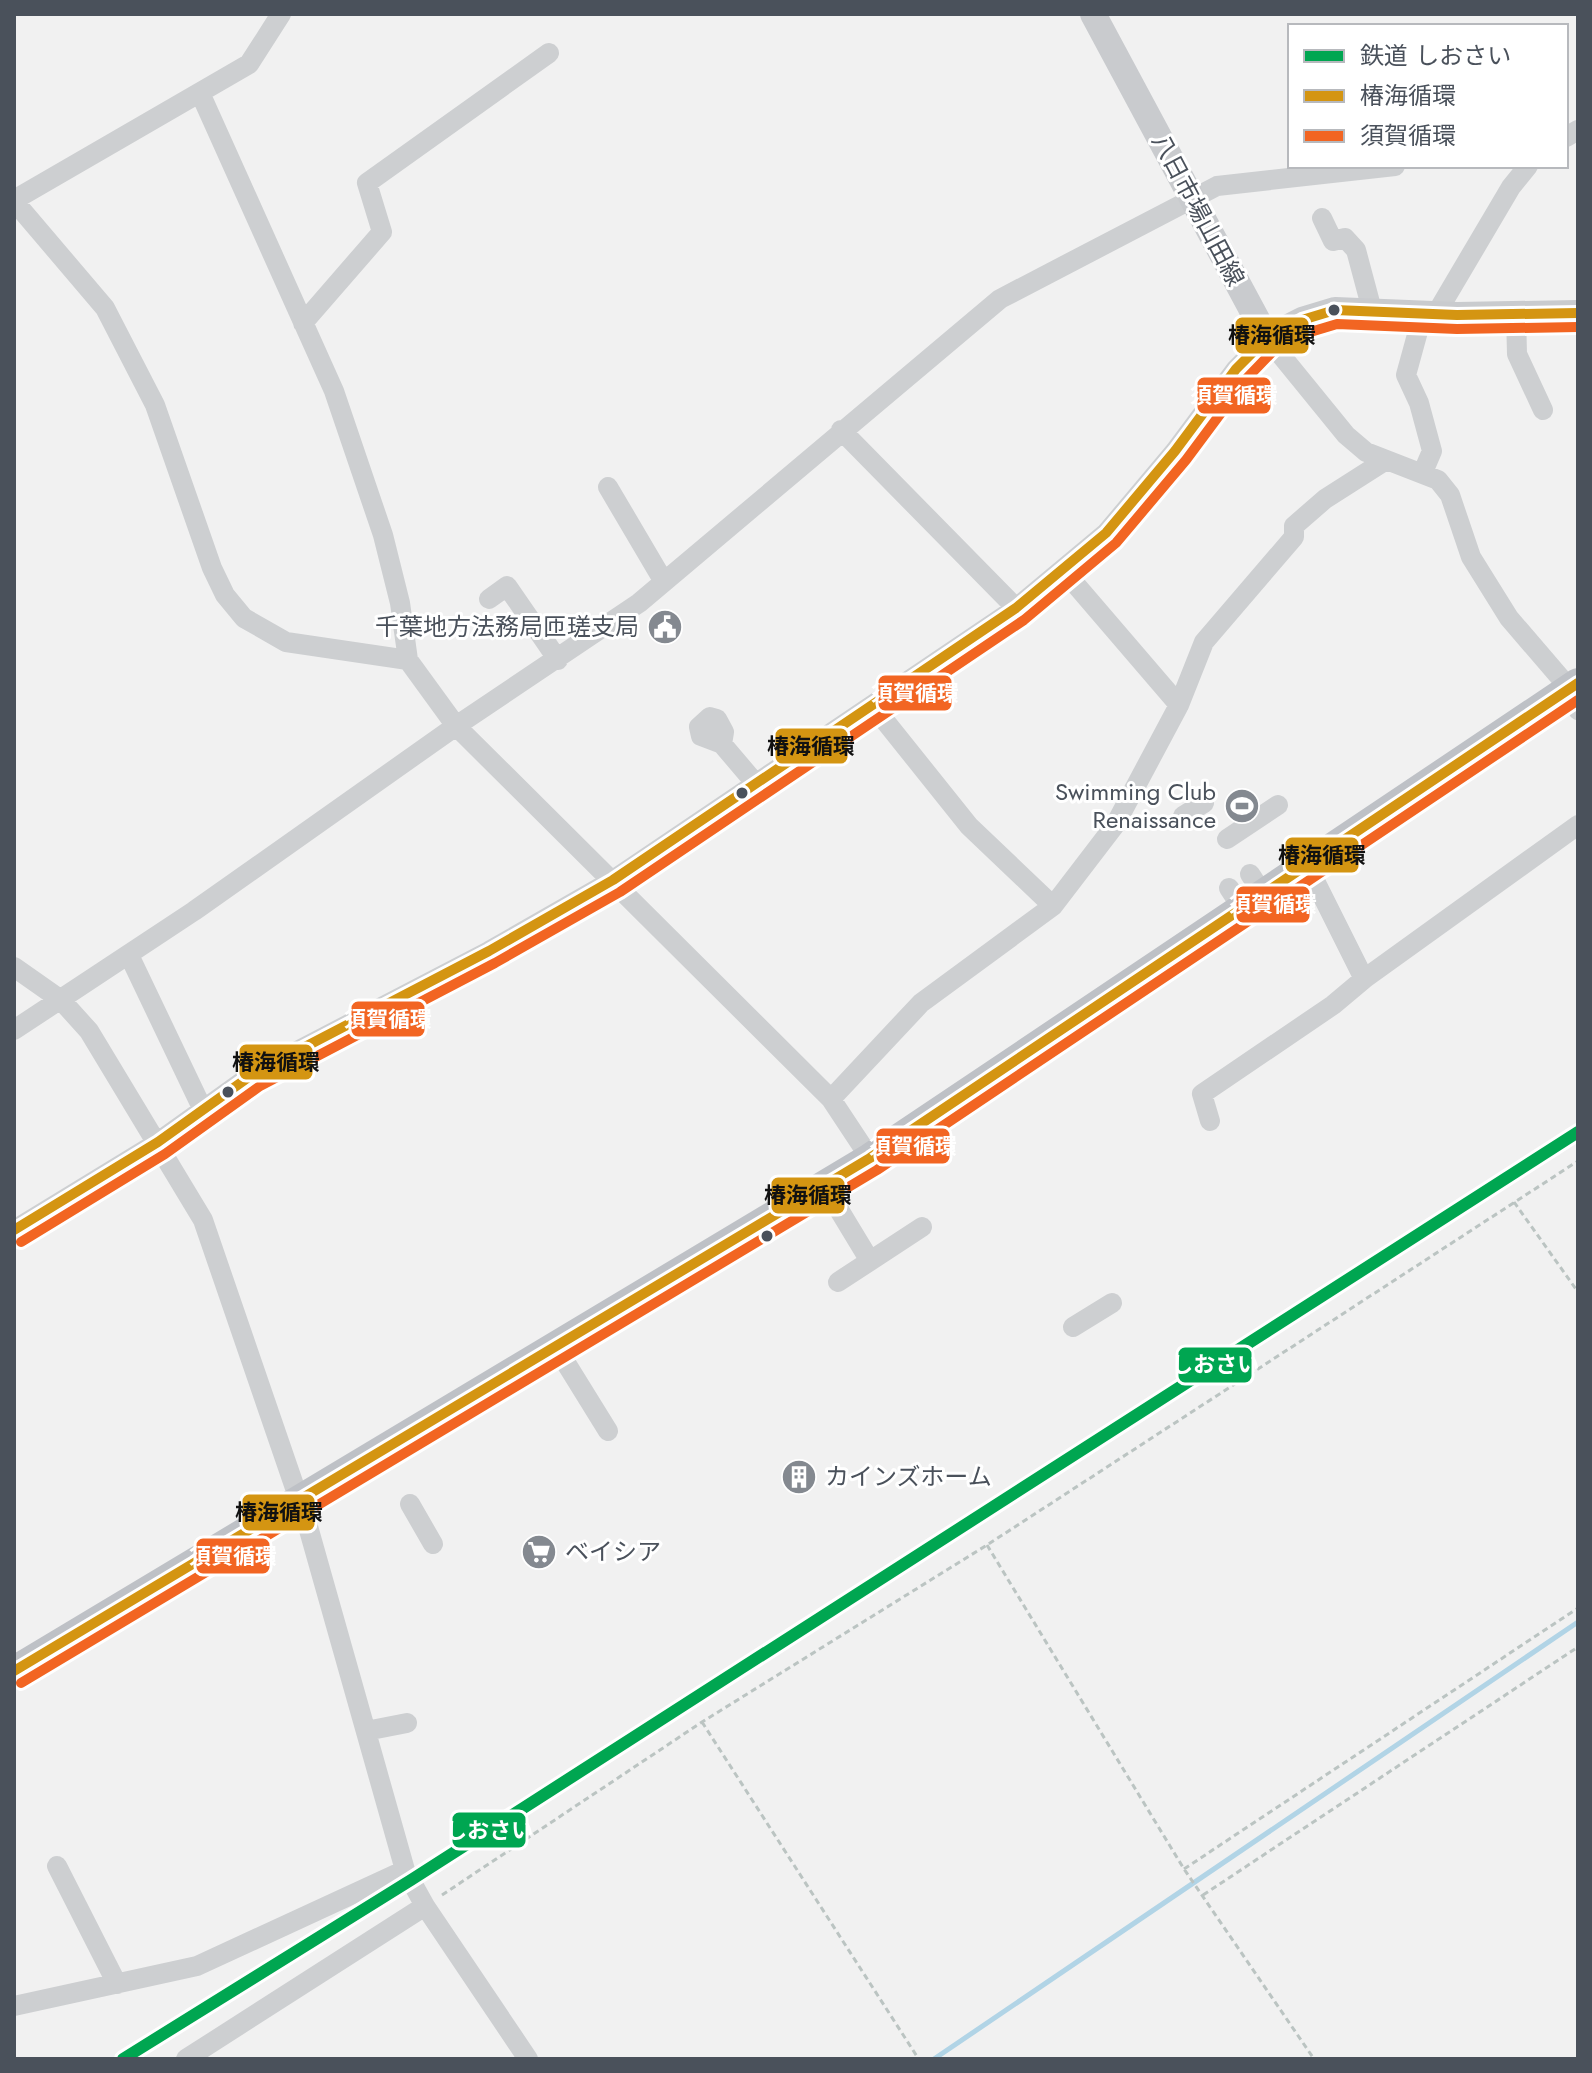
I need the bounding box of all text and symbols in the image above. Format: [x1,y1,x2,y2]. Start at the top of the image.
legend [1288,24,1568,168]
text: 鉄道 しおさい [1360,38,1511,73]
text: 椿海循環 [1360,78,1456,113]
text: 須賀循環 [1360,118,1456,153]
street label: 八日市場山田線 [1144,127,1253,292]
unlabelled marker [1326,302,1342,318]
line badge: 椿海循環 [1234,316,1310,355]
text: 椿海循環 [1228,319,1316,351]
line badge: 須賀循環 [1196,376,1272,415]
text: 須賀循環 [1190,379,1278,411]
public building icon: 千葉地方法務局匝瑳支局 [646,608,684,646]
place label: 千葉地方法務局匝瑳支局 [375,609,639,644]
line badge: 須賀循環 [877,674,953,712]
text: 須賀循環 [871,677,959,709]
line badge: 椿海循環 [774,727,849,765]
text: 椿海循環 [767,730,855,762]
place label: Swimming Club Renaissance [1055,774,1216,837]
unlabelled marker [734,785,750,801]
sports icon: Swimming Club Renaissance [1223,787,1261,825]
line badge: 椿海循環 [1284,836,1360,874]
text: 椿海循環 [1278,839,1366,871]
line badge: 須賀循環 [1235,885,1311,924]
text: 須賀循環 [1229,888,1317,920]
line badge: 須賀循環 [350,1000,426,1038]
text: 須賀循環 [344,1003,432,1035]
line badge: 椿海循環 [238,1043,314,1081]
text: 椿海循環 [232,1046,320,1078]
unlabelled marker [220,1084,236,1100]
line badge: 須賀循環 [875,1127,951,1165]
text: 須賀循環 [869,1130,957,1162]
line badge: 椿海循環 [770,1176,846,1215]
text: 椿海循環 [764,1179,852,1211]
unlabelled marker [759,1228,775,1244]
line badge: しおさい [1177,1346,1253,1384]
text: しおさい [1171,1348,1259,1380]
building icon: カインズホーム [780,1458,818,1496]
place label: カインズホーム [825,1459,992,1494]
line badge: 椿海循環 [241,1493,316,1532]
text: 椿海循環 [235,1496,323,1528]
supermarket icon: ベイシア [520,1533,558,1571]
place label: ベイシア [565,1534,661,1569]
line badge: 須賀循環 [195,1537,271,1575]
text: 須賀循環 [189,1540,277,1572]
line badge: しおさい [451,1811,527,1849]
text: しおさい [445,1814,533,1846]

